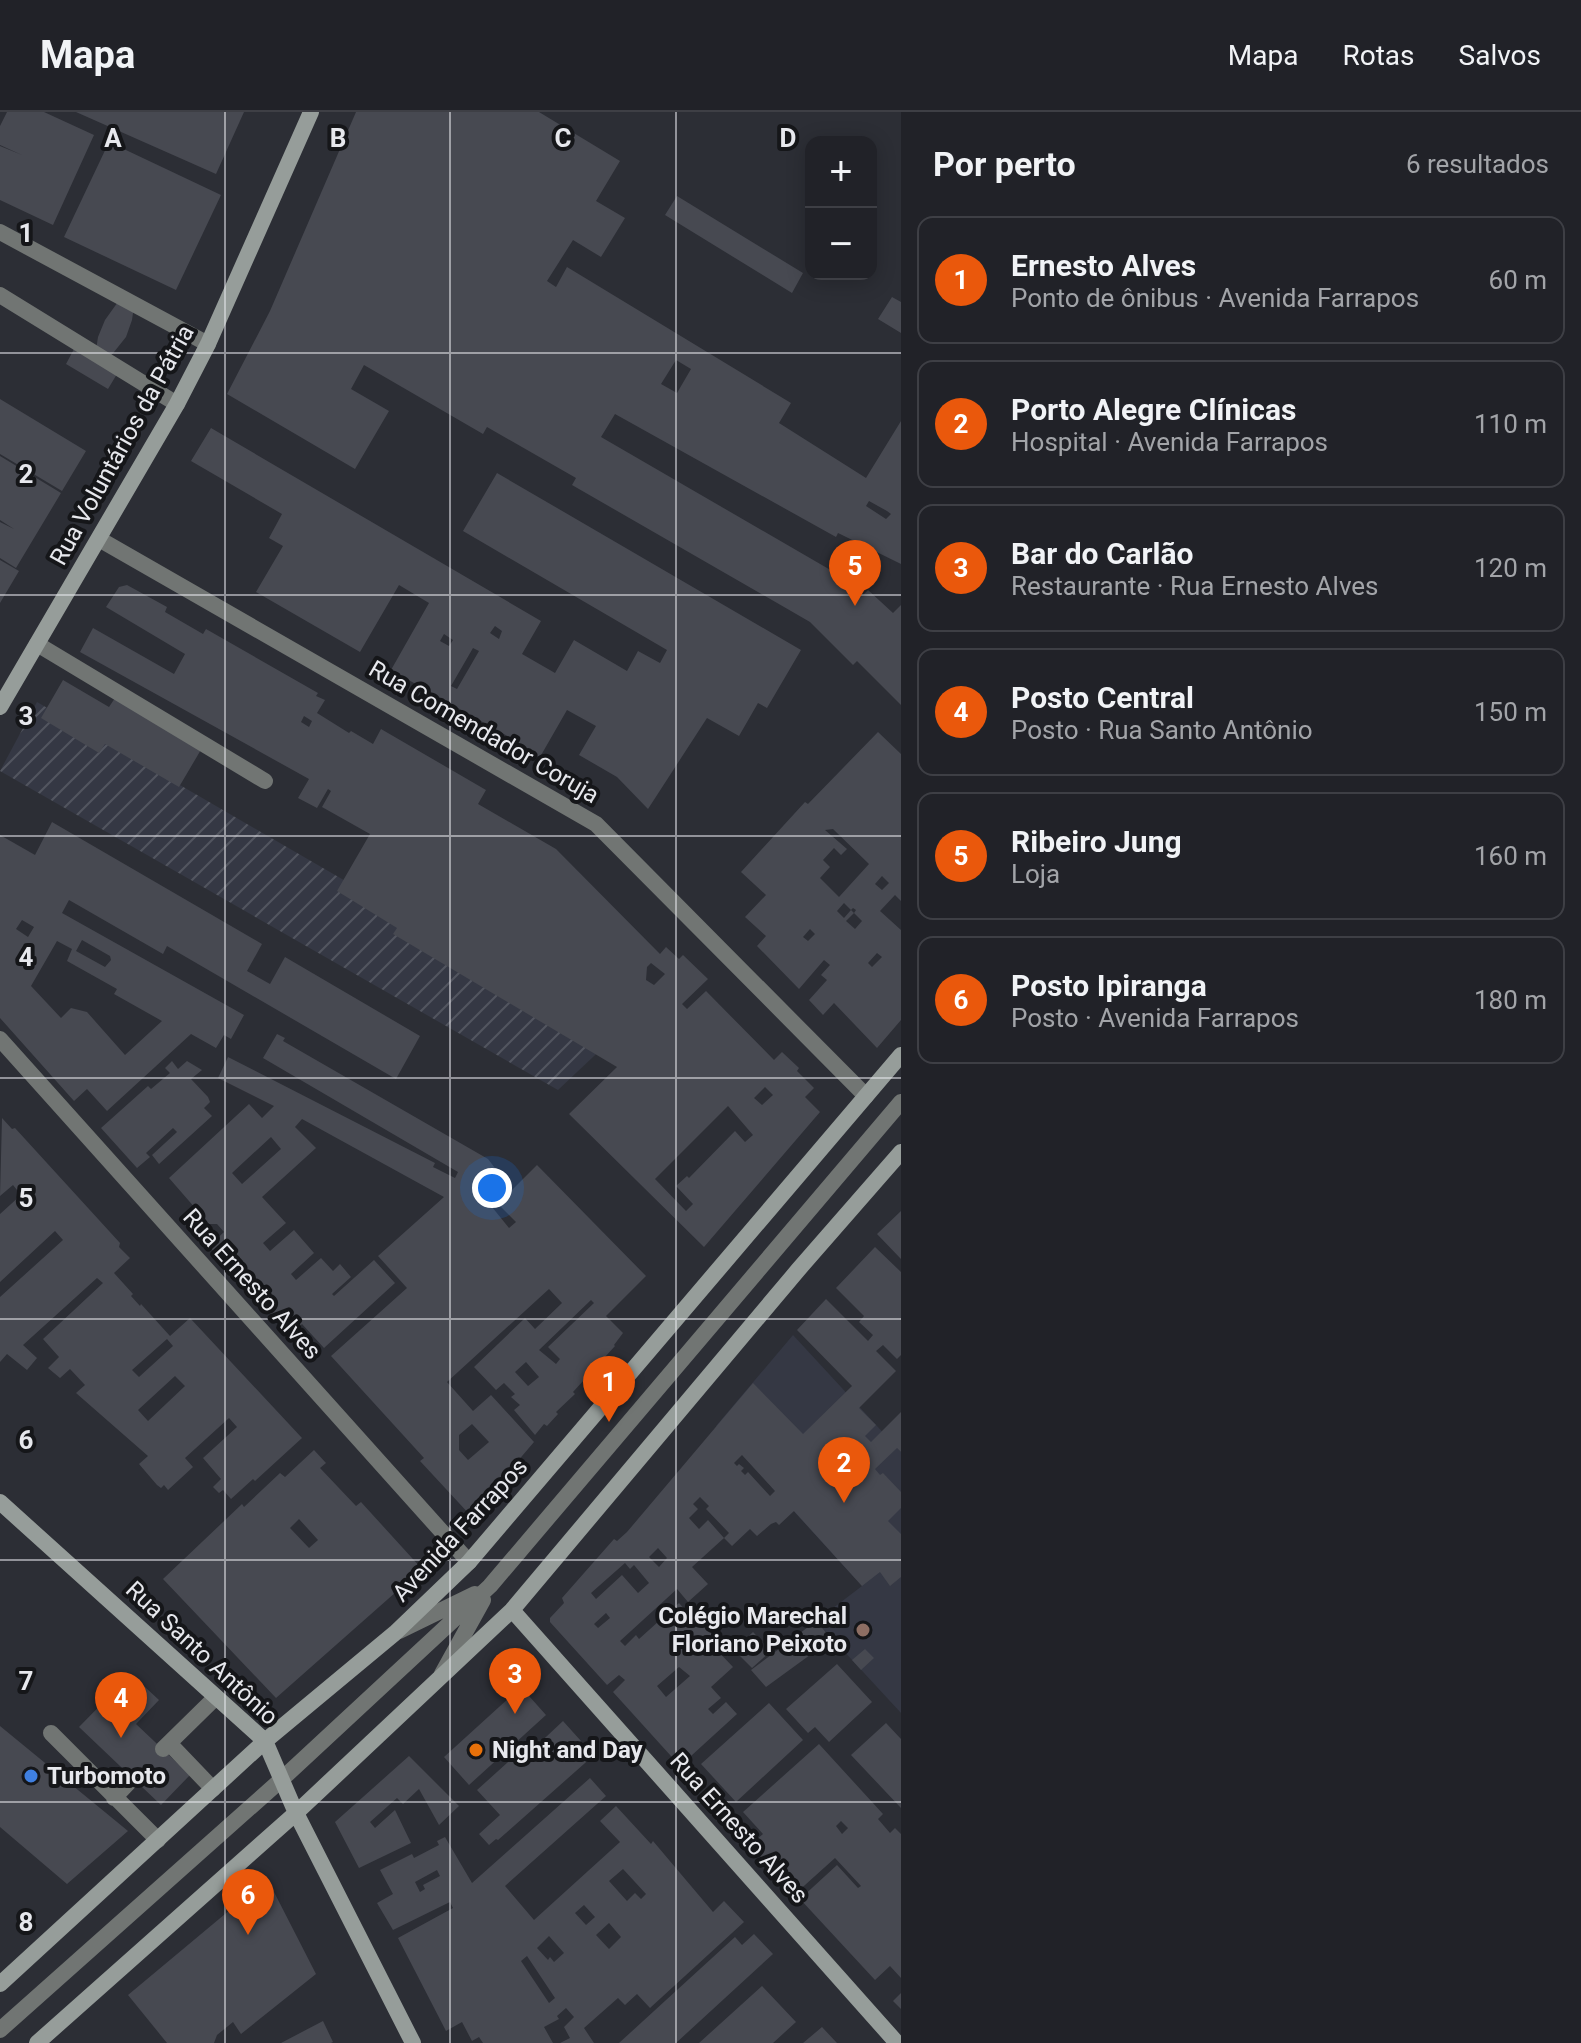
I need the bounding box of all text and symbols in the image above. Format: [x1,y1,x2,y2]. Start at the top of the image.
text: Mapa [40,33,135,77]
text: Mapa [1228,39,1298,72]
text: Rotas [1342,39,1415,72]
text: Salvos [1459,39,1541,72]
text: A [104,123,122,153]
text: B [330,123,346,153]
text: C [554,123,572,153]
text: D [780,123,796,153]
map controls [805,136,877,280]
button: + [805,136,877,208]
text: Por perto [933,144,1076,184]
text: 6 resultados [1406,149,1549,179]
button: − [805,208,877,280]
text: 1 [19,218,33,248]
text: Ernesto Alves [1011,248,1196,283]
text: 1 [954,265,968,295]
text: 60 m [1489,265,1547,295]
text: Ponto de ônibus · Avenida Farrapos [1011,283,1419,313]
street label: Rua Voluntários da Pátria [44,320,200,570]
text: Porto Alegre Clínicas [1011,392,1296,427]
text: 2 [954,409,968,439]
text: 110 m [1474,409,1547,439]
text: Hospital · Avenida Farrapos [1011,427,1328,457]
text: 2 [19,459,33,489]
text: Bar do Carlão [1011,536,1194,571]
pin: 5 [829,540,881,606]
text: 3 [954,553,968,583]
text: 120 m [1474,553,1547,583]
text: Restaurante · Rua Ernesto Alves [1011,571,1379,601]
street label: Rua Comendador Coruja [364,655,604,809]
text: Posto Central [1011,680,1194,715]
text: 4 [954,697,968,727]
text: 150 m [1474,697,1547,727]
text: 3 [19,701,33,731]
text: Posto · Rua Santo Antônio [1011,715,1313,745]
text: Ribeiro Jung [1011,824,1182,859]
text: 5 [954,841,968,871]
text: 160 m [1474,841,1547,871]
text: Loja [1011,859,1060,889]
text: 4 [19,942,34,972]
text: Posto Ipiranga [1011,968,1207,1003]
text: 6 [954,985,968,1015]
text: 180 m [1474,985,1547,1015]
text: Posto · Avenida Farrapos [1011,1003,1299,1033]
your location [472,1168,512,1208]
text: 5 [19,1183,33,1213]
street label: Rua Ernesto Alves [177,1203,327,1365]
pin: 1 [583,1356,635,1422]
text: 6 [19,1425,34,1455]
pin: 2 [818,1437,870,1503]
street label: Avenida Farrapos [387,1453,533,1607]
street label: Rua Santo Antônio [120,1575,284,1731]
place label: Colégio Marechal Floriano Peixoto [658,1602,847,1658]
marker: Colégio Marechal Floriano Peixoto [854,1621,872,1639]
pin: 3 [489,1648,541,1714]
text: 7 [19,1666,33,1696]
pin: 4 [95,1672,147,1738]
place label: Night and Day [492,1736,644,1764]
marker: Night and Day [467,1741,485,1759]
street label: Rua Ernesto Alves [664,1747,814,1909]
place label: Turbomoto [47,1762,166,1790]
marker: Turbomoto [22,1767,40,1785]
pin: 6 [222,1869,274,1935]
text: 8 [19,1907,33,1937]

